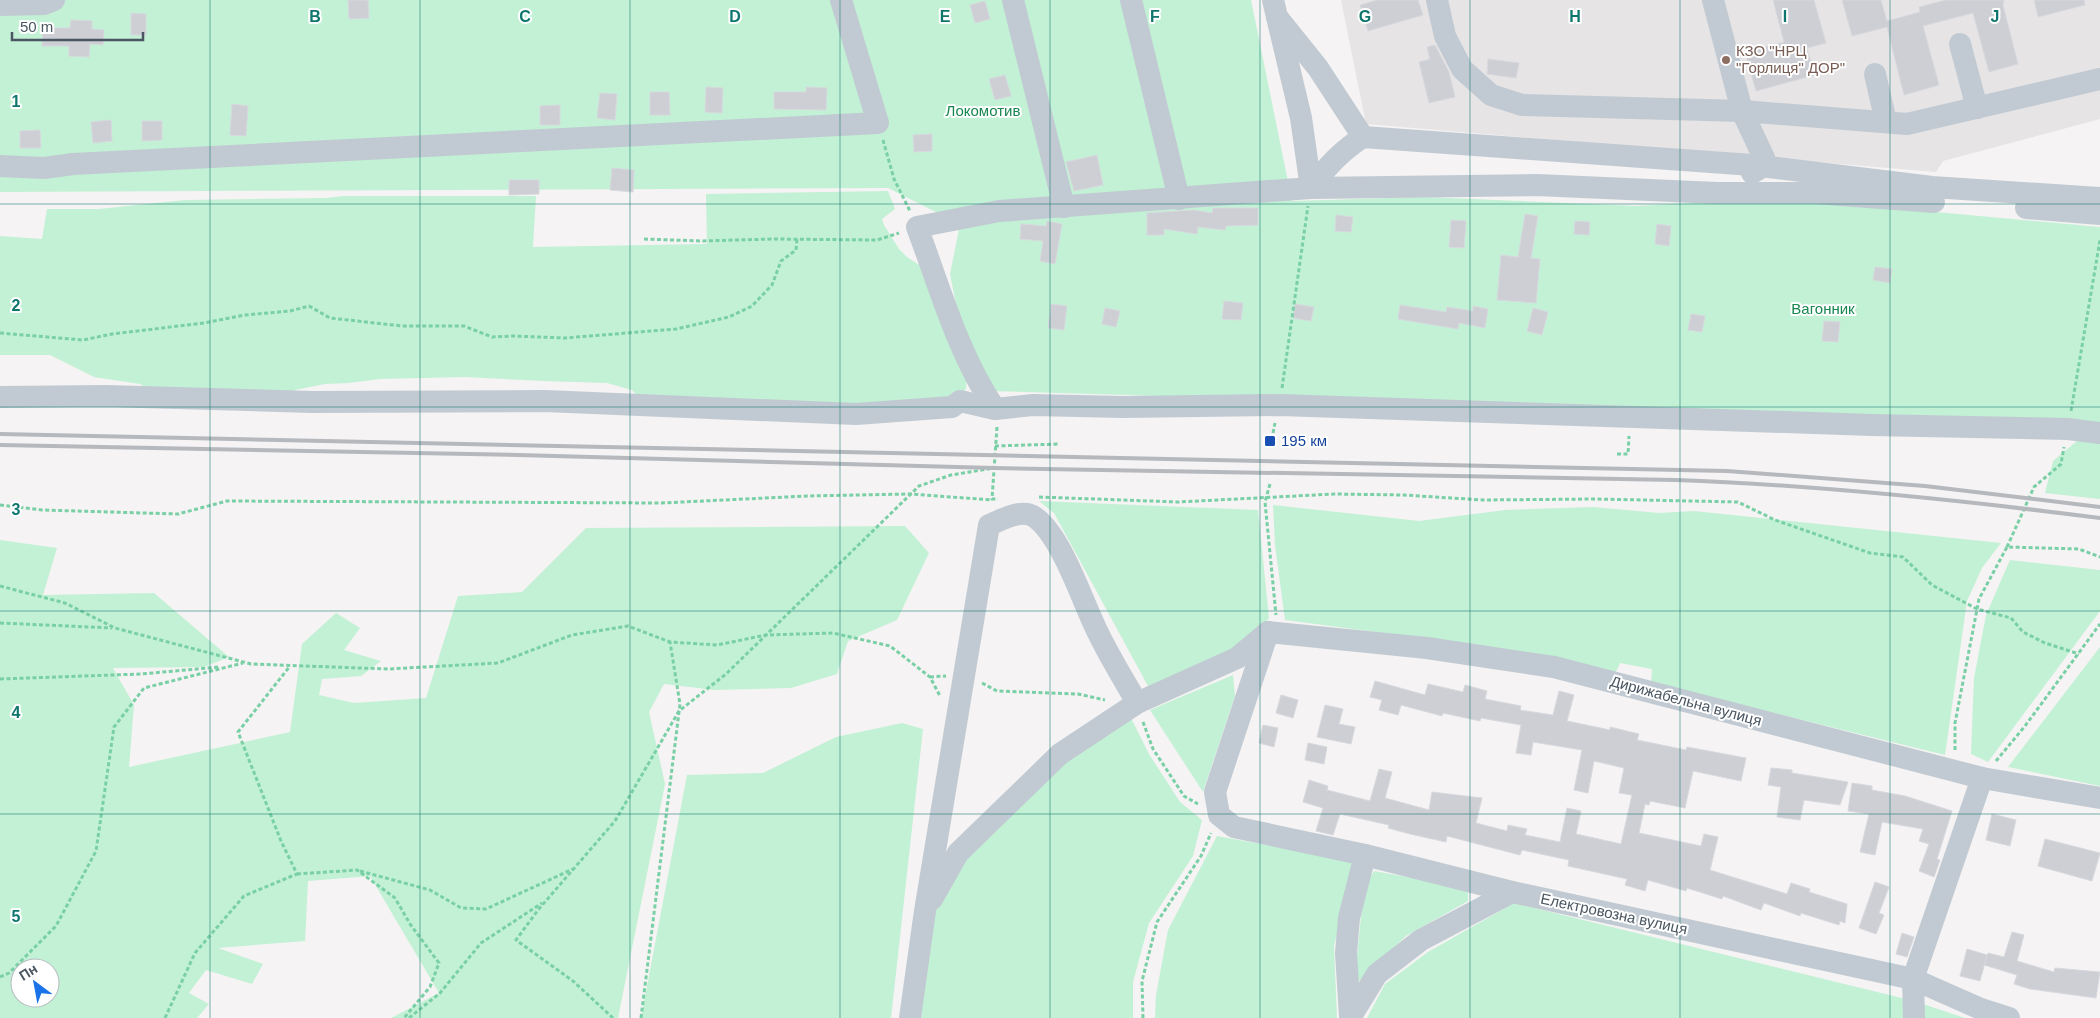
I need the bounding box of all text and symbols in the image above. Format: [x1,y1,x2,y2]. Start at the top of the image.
text: B [309,8,321,25]
text: C [519,8,531,25]
text: D [729,8,741,25]
text: E [940,8,951,25]
text: F [1150,8,1160,25]
text: G [1359,8,1371,25]
text: H [1569,8,1581,25]
text: I [1783,8,1787,25]
text: J [1991,8,1999,25]
scale bar [12,10,144,42]
text: 50 m [20,18,53,35]
place label: КЗО "НРЦ "Горлиця" ДОР" [1736,42,1845,76]
marker: КЗО "НРЦ "Горлиця" ДОР" [1720,54,1732,66]
text: 1 [12,93,21,110]
park label: Локомотив [946,102,1020,119]
text: 2 [12,297,21,314]
park label: Вагонник [1791,300,1855,317]
place label: 195 км [1281,432,1327,449]
marker: 195 км [1263,434,1277,448]
text: 3 [12,501,21,518]
street label: Дирижабельна вулиця [1609,672,1764,729]
text: 4 [12,704,21,721]
street label: Електровозна вулиця [1539,890,1689,937]
text: 5 [12,908,21,925]
north arrow [10,958,60,1008]
text: Пн [16,960,40,984]

